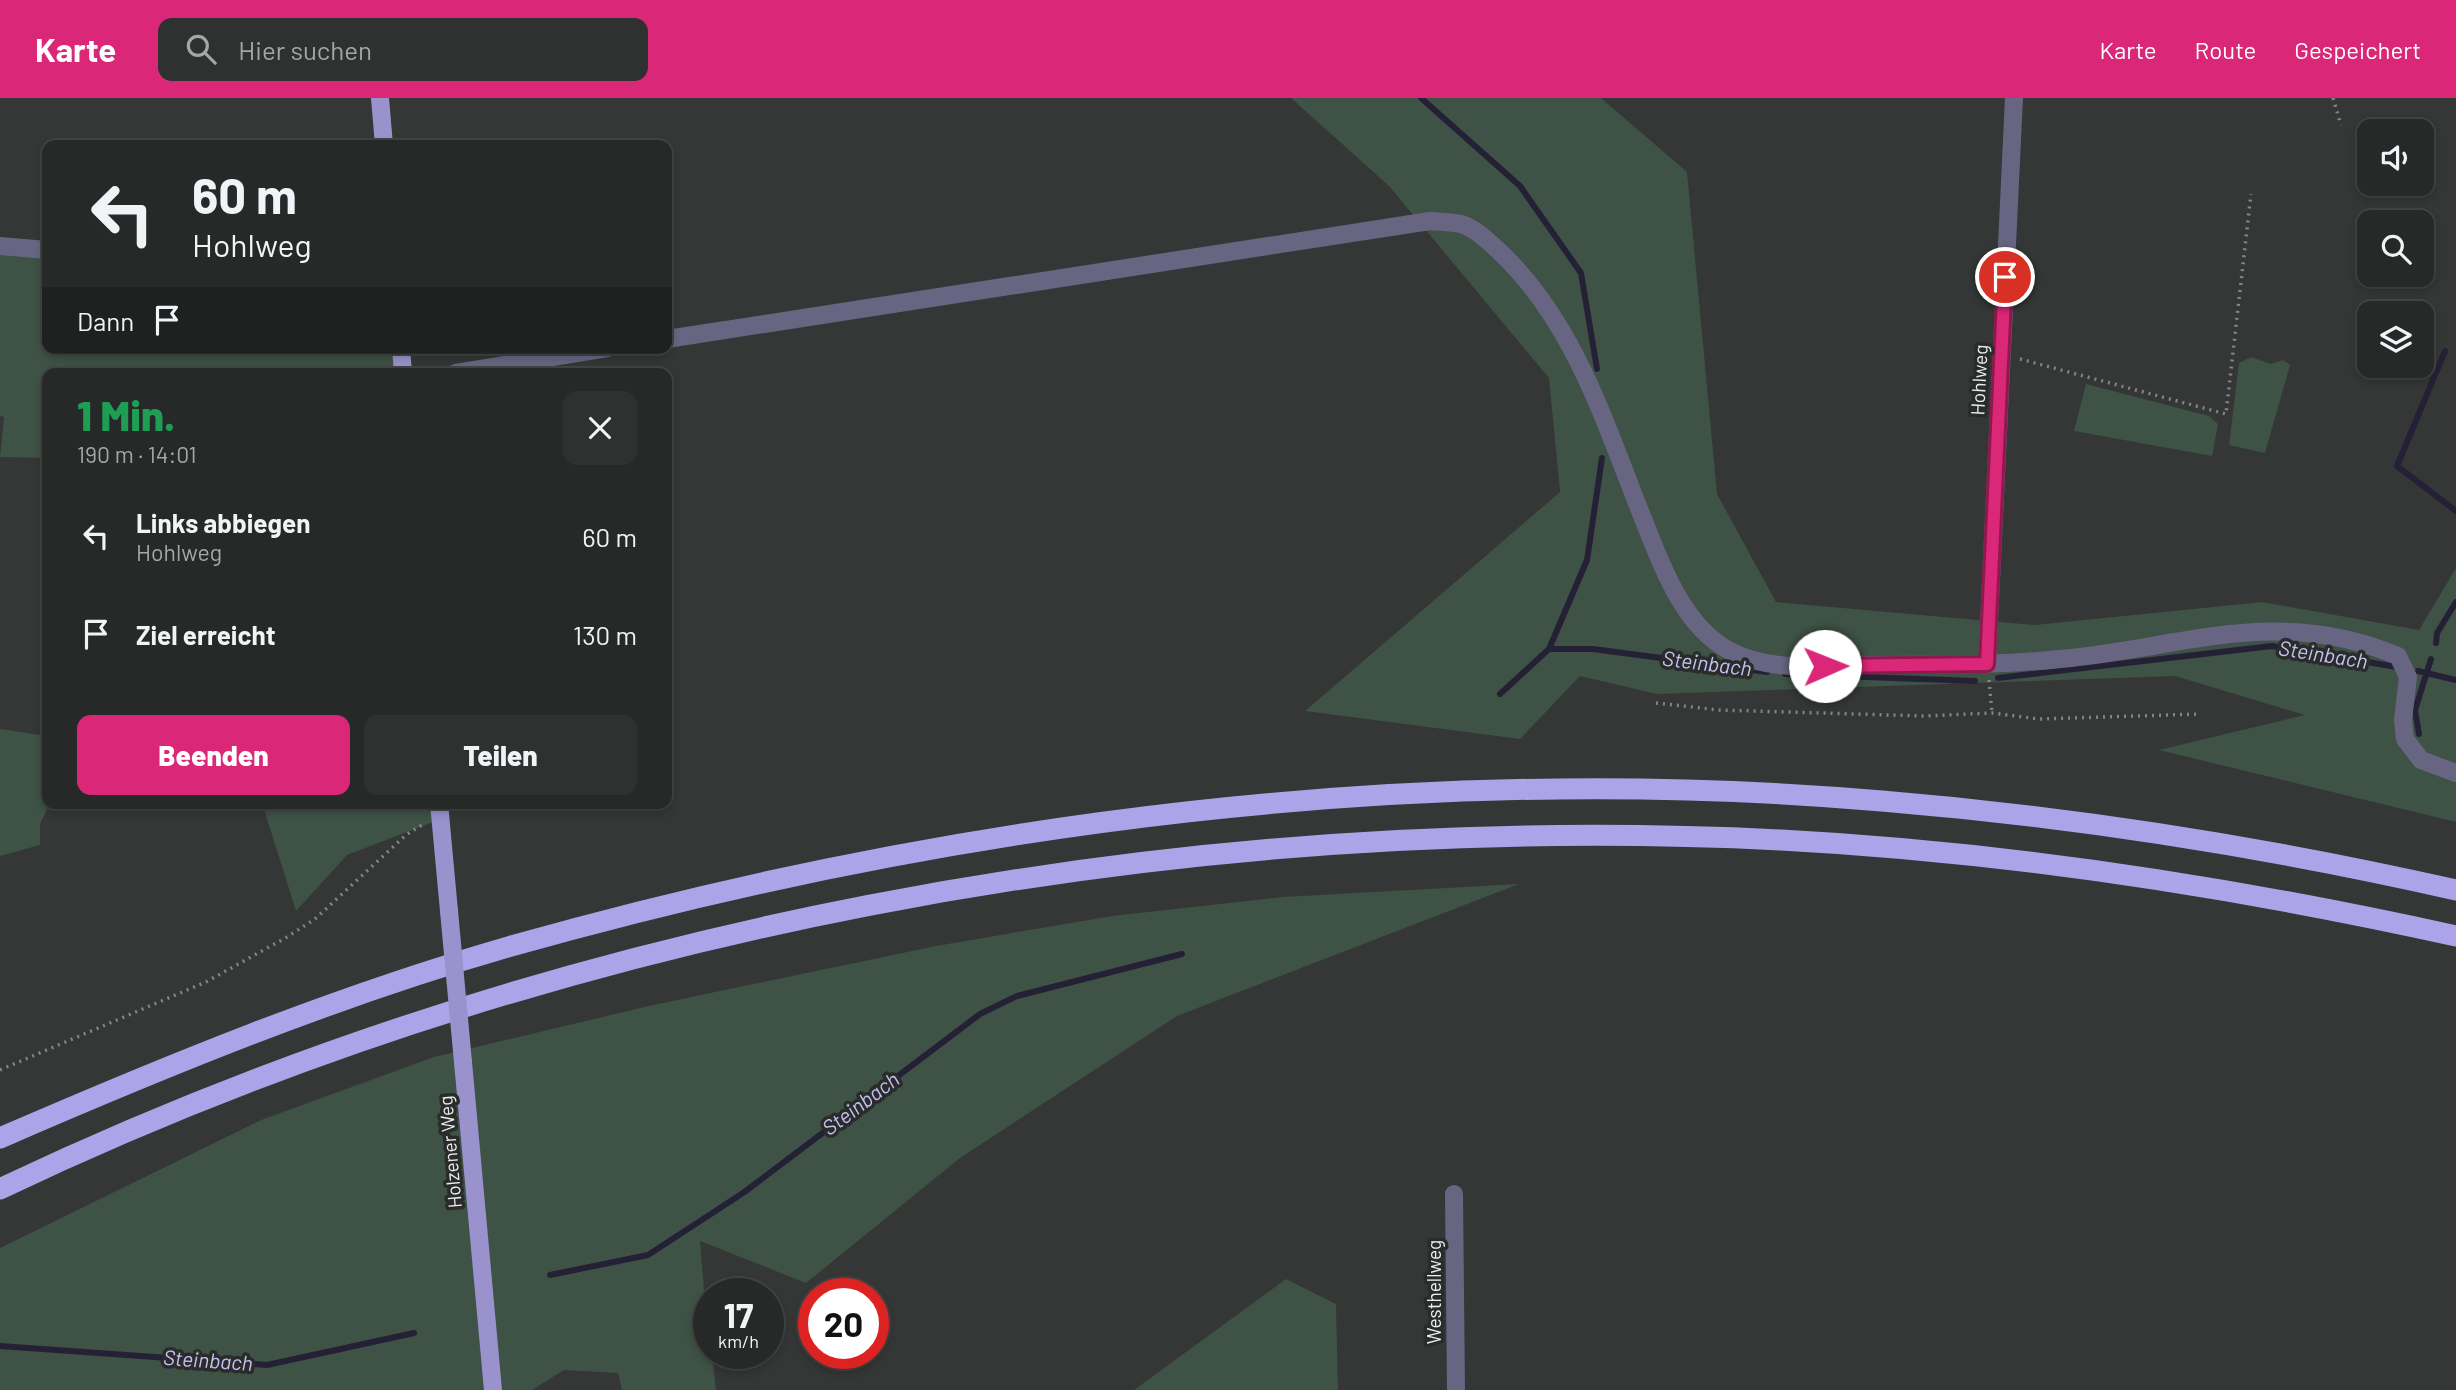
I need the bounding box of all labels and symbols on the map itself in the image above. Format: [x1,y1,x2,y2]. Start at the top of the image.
pin [1975,247,2035,307]
street label: Hohlweg [1965,344,1992,416]
position arrow [1788,629,1862,703]
water label: Steinbach [2277,634,2370,673]
water label: Steinbach [1661,645,1753,680]
water label: Steinbach [817,1066,903,1140]
street label: Holzener Weg [433,1095,466,1209]
street label: Westhellweg [1422,1240,1445,1344]
speed limit sign: 20 [798,1278,889,1369]
water label: Steinbach [162,1344,254,1375]

